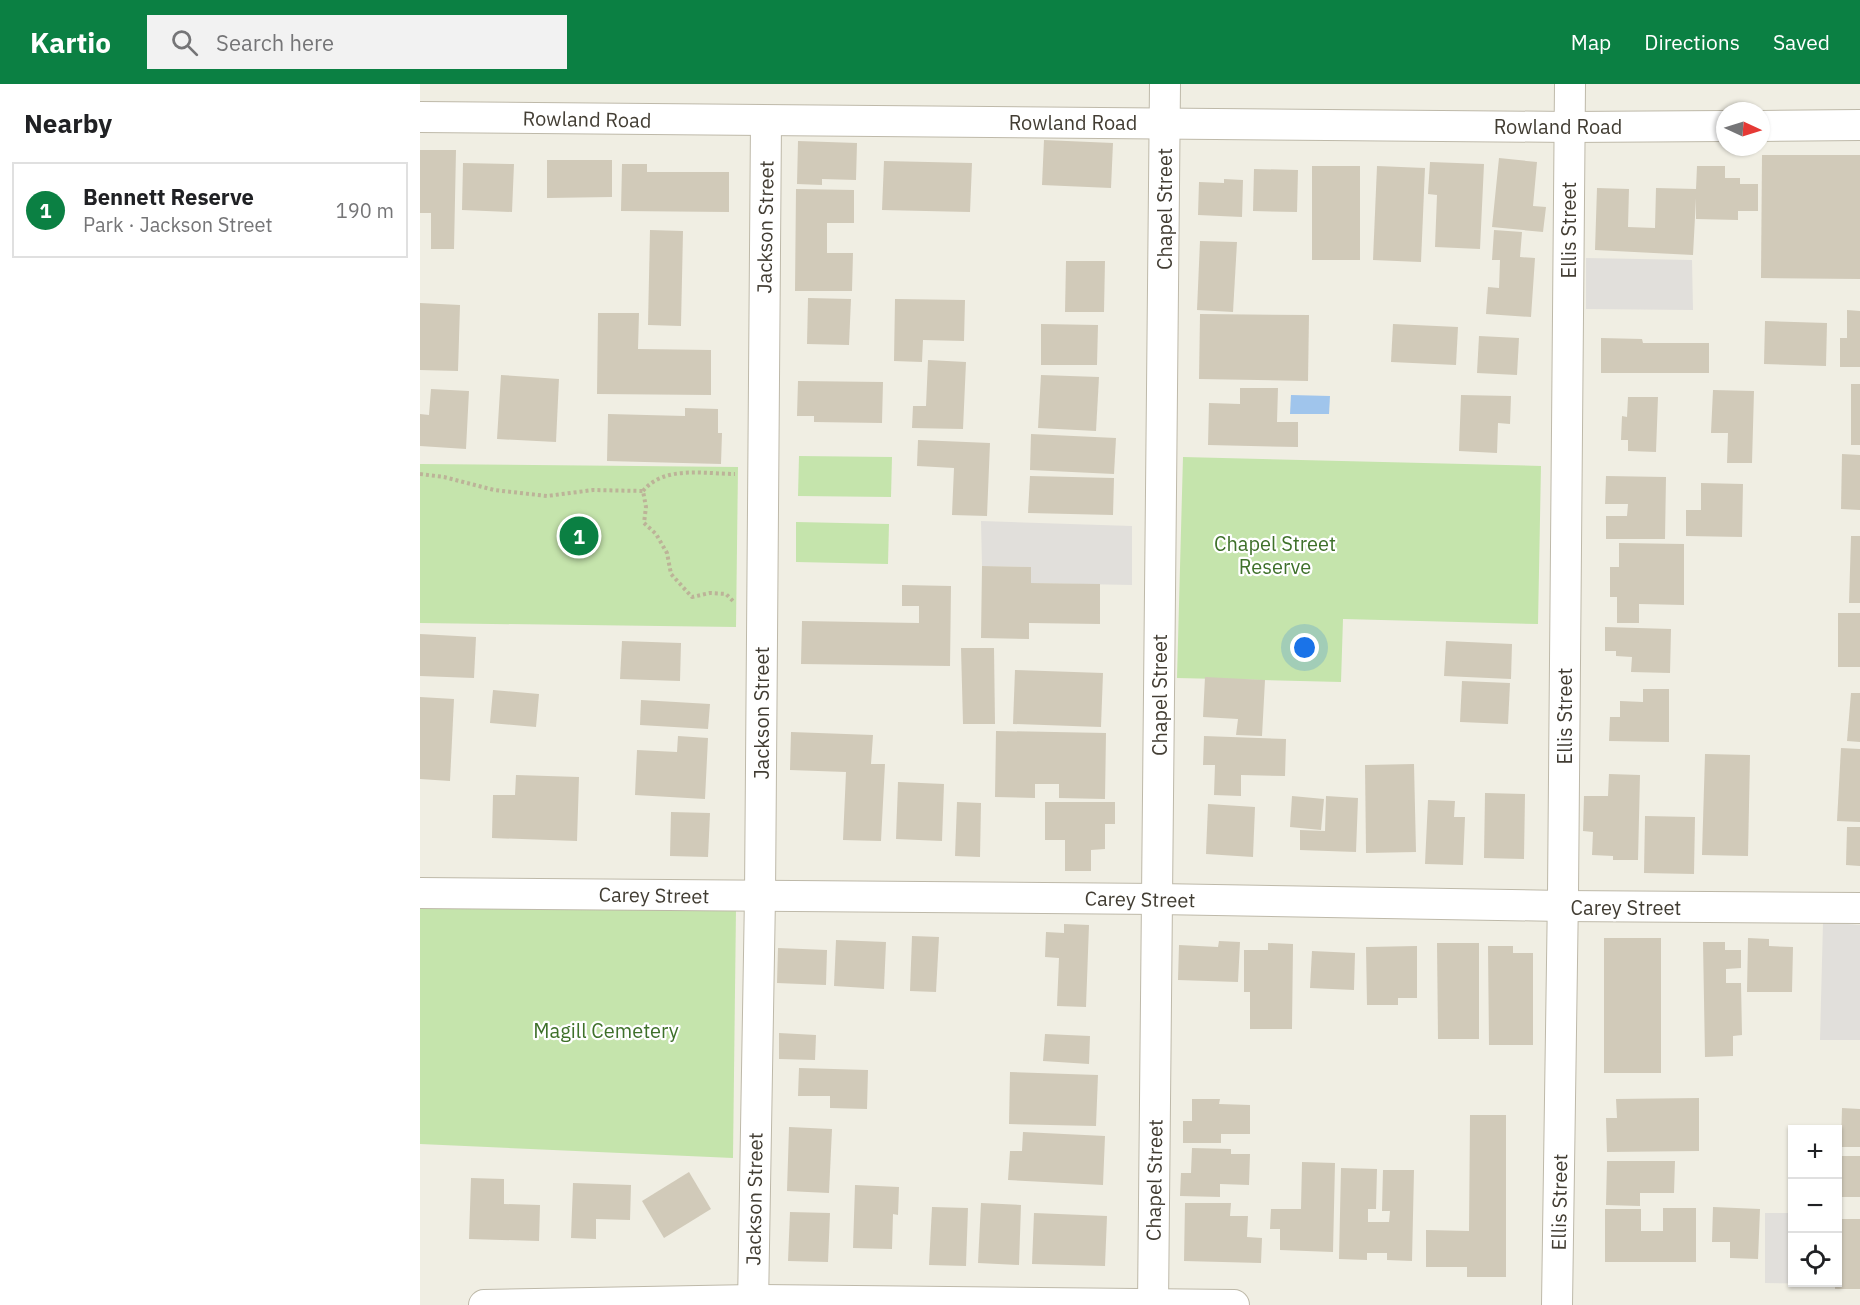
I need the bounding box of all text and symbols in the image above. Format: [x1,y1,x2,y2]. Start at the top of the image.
search box [147,15,567,69]
text: Kartio [30,24,111,61]
icon: search [168,26,201,59]
text: Search here [216,28,334,57]
text: Map [1571,28,1611,56]
text: Directions [1644,28,1740,56]
text: Saved [1773,28,1830,56]
north arrow [1716,102,1770,156]
street label: Rowland Road [522,104,652,134]
text: Nearby [24,106,112,140]
street label: Rowland Road [1009,109,1137,136]
street label: Rowland Road [1494,113,1622,140]
street label: Chapel Street [1151,148,1178,270]
street label: Jackson Street [750,160,780,294]
text: Bennett Reserve [83,182,254,211]
street label: Ellis Street [1555,182,1582,278]
text: 1 [40,197,52,224]
text: 190 m [336,197,394,224]
text: Park · Jackson Street [83,211,273,238]
pin: 1 [560,514,598,558]
park label: Chapel Street Reserve [1214,530,1336,580]
your location [1290,633,1319,662]
street label: Chapel Street [1146,634,1173,756]
street label: Jackson Street [748,646,775,780]
street label: Ellis Street [1551,668,1578,764]
street label: Carey Street [598,881,710,909]
street label: Carey Street [1084,885,1196,913]
street label: Carey Street [1571,894,1681,921]
park label: Magill Cemetery [533,1017,679,1044]
street label: Chapel Street [1139,1119,1169,1241]
map controls [1788,1125,1842,1287]
button: + [1788,1125,1842,1179]
street label: Jackson Street [739,1132,769,1266]
street label: Ellis Street [1545,1153,1573,1251]
button: − [1788,1179,1842,1233]
button: locate [1788,1233,1842,1287]

